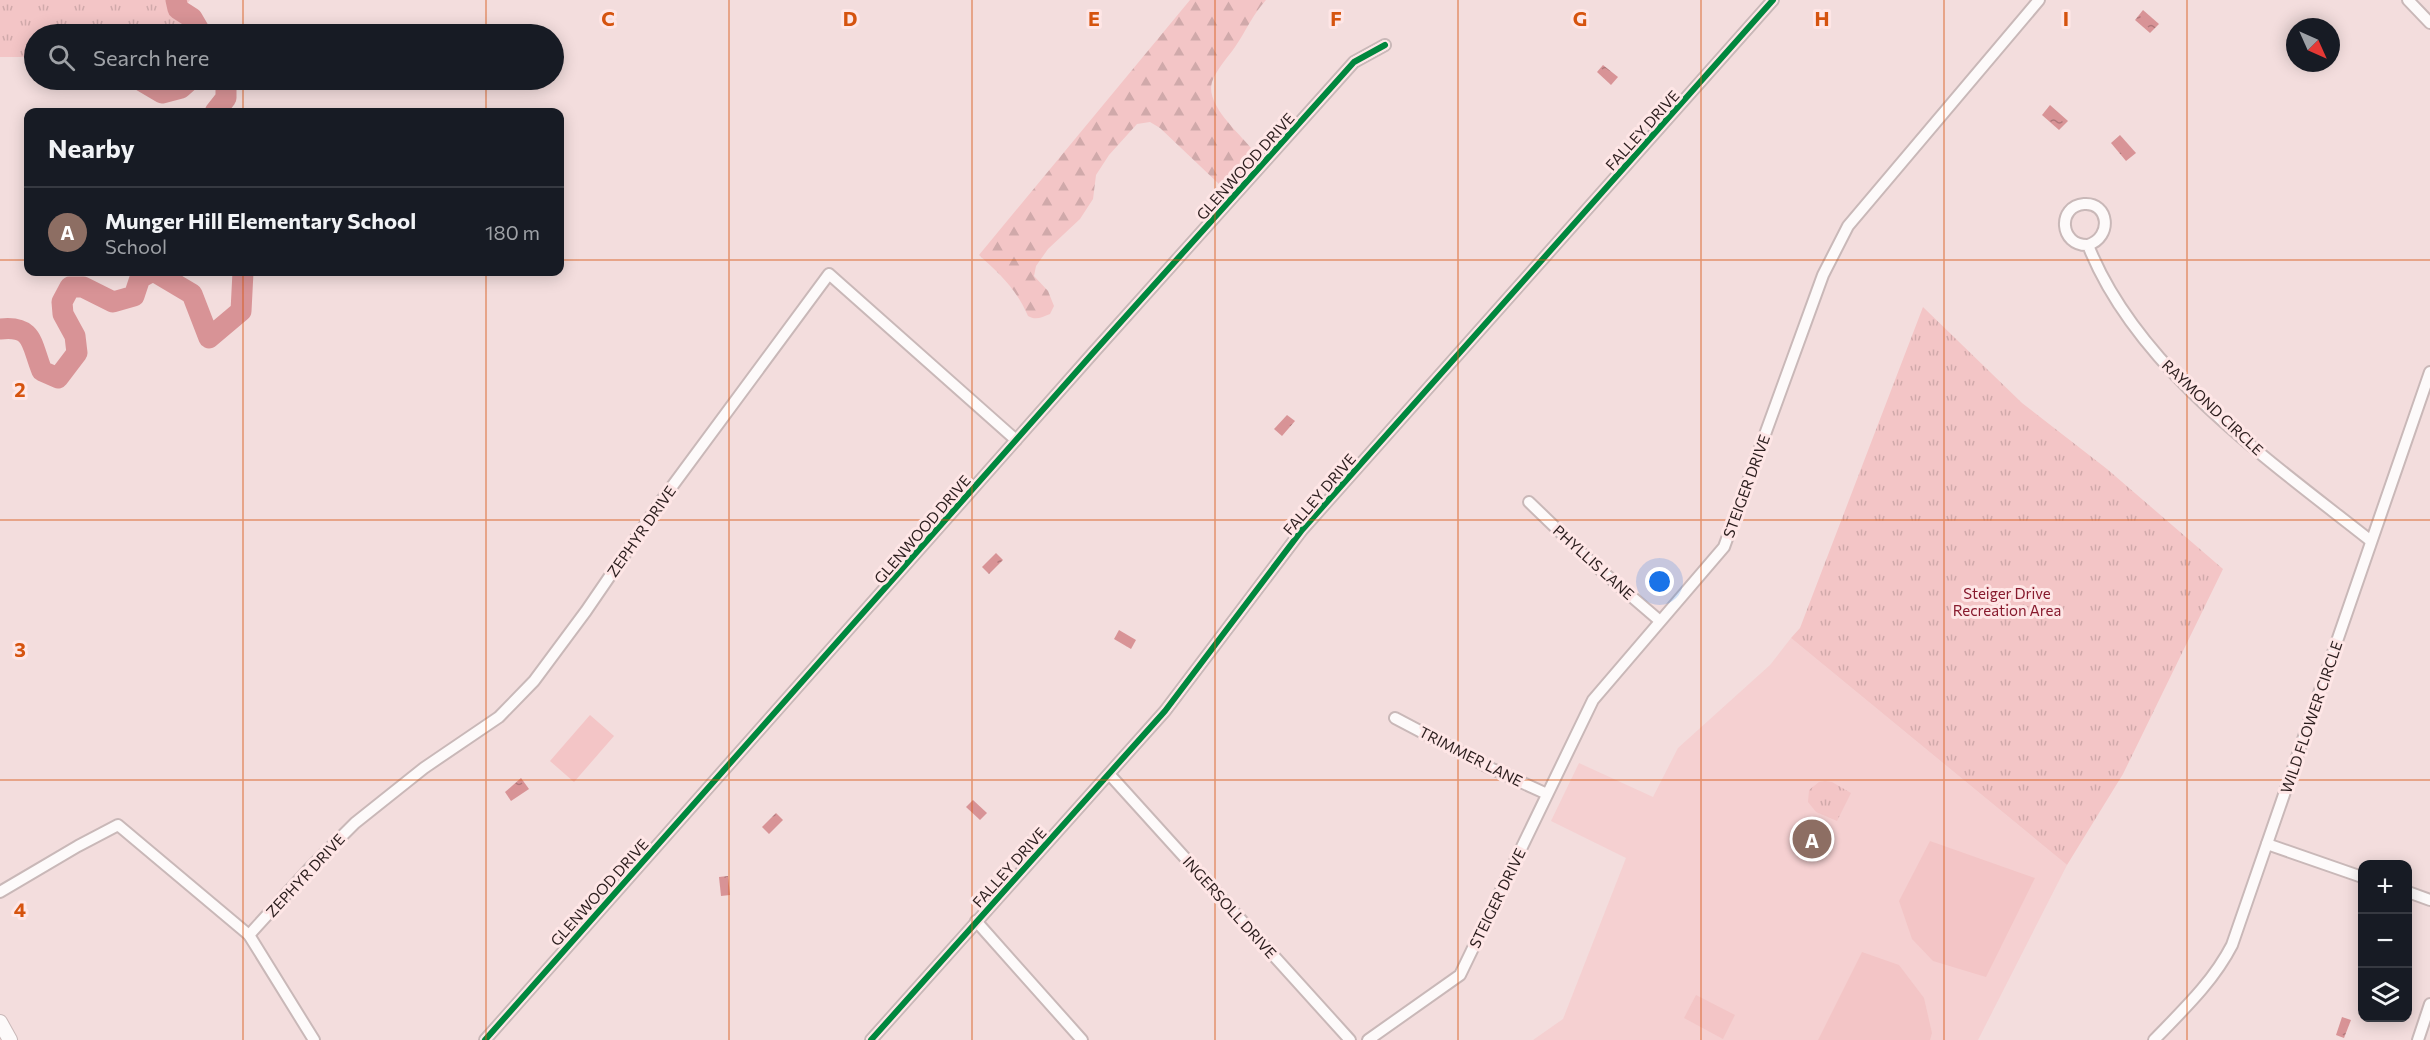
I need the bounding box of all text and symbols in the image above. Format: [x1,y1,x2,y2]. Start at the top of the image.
text: C [601,6,615,30]
text: D [843,6,857,30]
text: E [1088,6,1100,30]
text: F [1330,6,1342,30]
text: G [1573,6,1587,30]
text: H [1815,6,1830,30]
text: I [2063,6,2069,30]
north arrow [2286,18,2340,72]
search box [24,24,564,90]
icon: search [45,41,78,74]
text: Search here [93,44,209,71]
street label: FALLEY DRIVE [1601,86,1683,174]
street label: GLENWOOD DRIVE [1192,109,1298,223]
text: Nearby [48,132,135,163]
text: Munger Hill Elementary School [105,207,416,234]
text: A [60,220,75,244]
text: 180 m [485,220,540,244]
text: School [105,234,167,258]
street label: RAYMOND CIRCLE [2159,356,2267,459]
text: 2 [14,377,26,401]
street label: STEIGER DRIVE [1719,432,1773,540]
street label: FALLEY DRIVE [1279,450,1359,538]
street label: GLENWOOD DRIVE [870,471,974,587]
street label: ZEPHYR DRIVE [603,482,679,580]
street label: PHYLLIS LANE [1550,521,1638,603]
your location [1645,567,1674,596]
park label: Steiger Drive Recreation Area [1953,584,2061,619]
text: 3 [14,637,26,661]
street label: WILD FLOWER CIRCLE [2276,638,2346,796]
street label: TRIMMER LANE [1416,722,1526,790]
pin: A [1792,816,1832,862]
street label: FALLEY DRIVE [968,823,1050,911]
street label: ZEPHYR DRIVE [262,830,348,920]
street label: GLENWOOD DRIVE [546,835,652,949]
street label: STEIGER DRIVE [1465,845,1529,951]
street label: INGERSOLL DRIVE [1179,852,1281,962]
map controls [2358,860,2412,1022]
button: + [2358,860,2412,914]
text: 4 [14,897,26,921]
button: − [2358,914,2412,968]
button: layers [2358,968,2412,1022]

